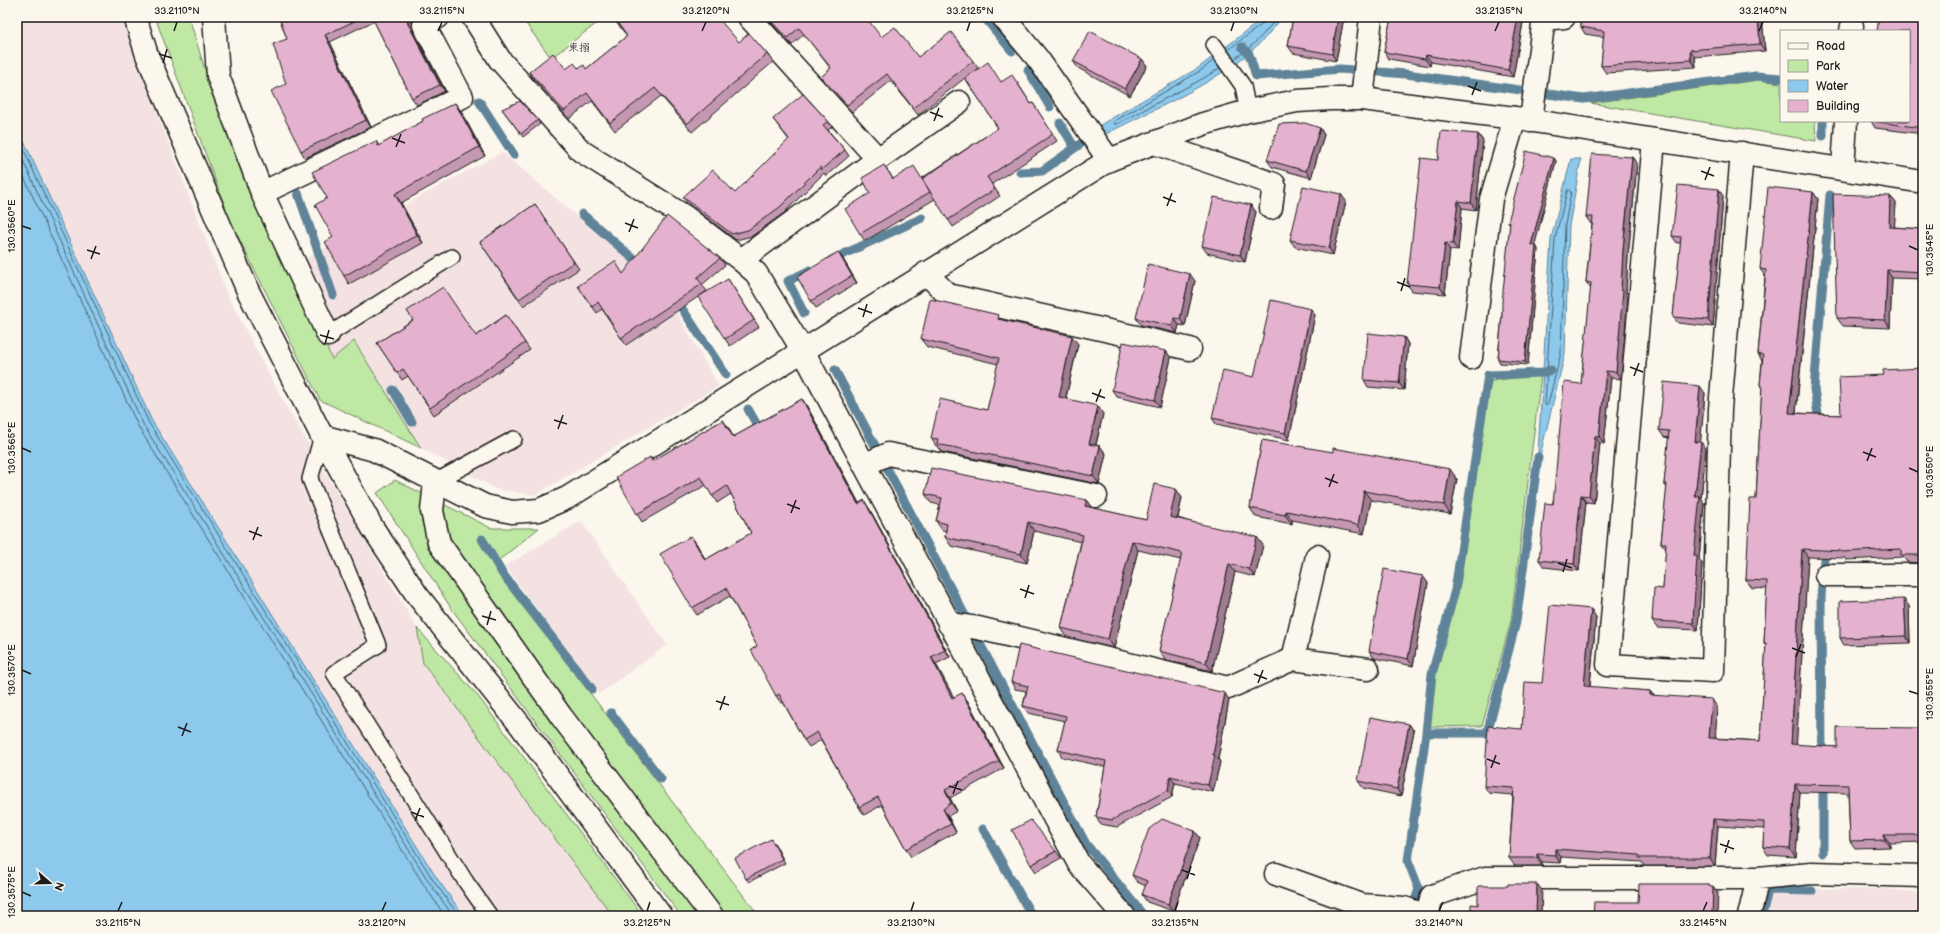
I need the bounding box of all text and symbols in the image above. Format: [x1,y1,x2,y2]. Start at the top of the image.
text: 33.2110°N [154,5,200,17]
text: 33.2115°N [419,5,465,17]
text: 33.2120°N [682,5,730,17]
text: 33.2125°N [946,5,994,17]
text: 33.2130°N [1210,5,1258,17]
text: 33.2135°N [1475,5,1523,17]
text: 33.2140°N [1739,5,1787,17]
legend [1780,30,1910,122]
text: Road [1816,39,1845,54]
district label: 東搦 [568,41,590,54]
text: Park [1816,59,1840,74]
text: Water [1816,79,1848,94]
text: Building [1816,99,1860,114]
text: 130.3560°E [6,199,18,252]
text: 130.3545°E [1924,223,1936,276]
text: 130.3565°E [6,421,18,474]
text: 130.3550°E [1924,445,1936,498]
text: 130.3570°E [6,644,18,696]
text: 130.3555°E [1924,667,1936,720]
north arrow [30,863,70,903]
text: 130.3575°E [6,866,18,918]
text: N [51,880,66,892]
text: 33.2115°N [95,917,141,929]
text: 33.2120°N [358,917,406,929]
text: 33.2125°N [623,917,671,929]
text: 33.2130°N [887,917,935,929]
text: 33.2135°N [1151,917,1199,929]
text: 33.2140°N [1415,917,1463,929]
text: 33.2145°N [1679,917,1727,929]

